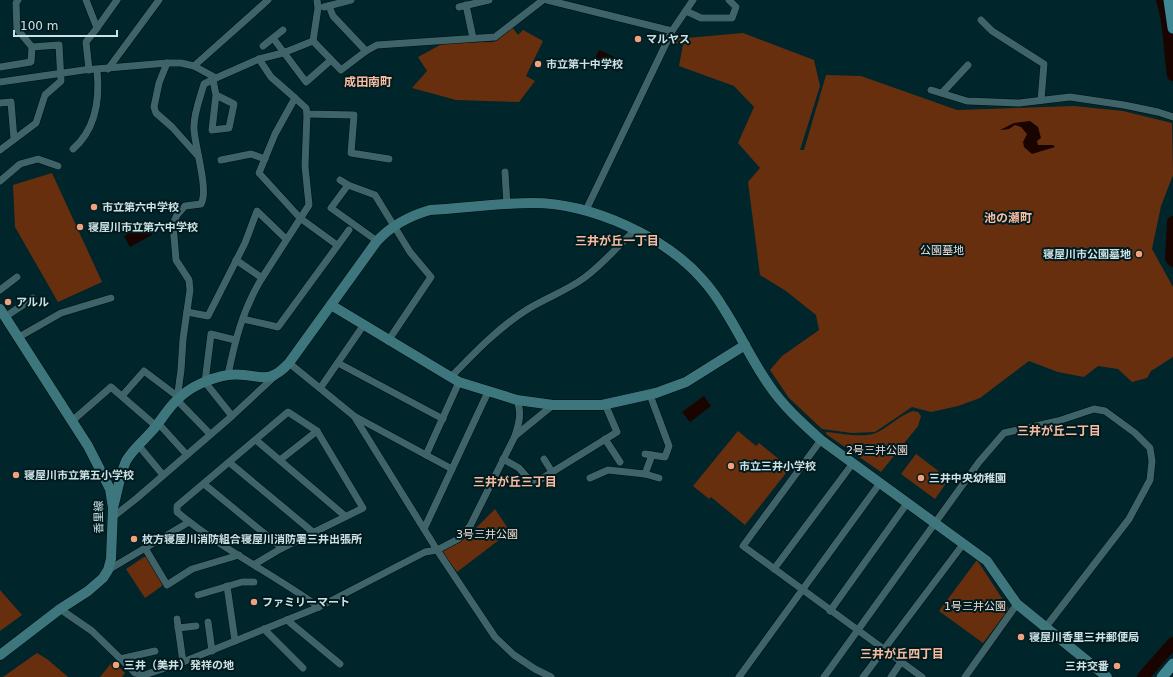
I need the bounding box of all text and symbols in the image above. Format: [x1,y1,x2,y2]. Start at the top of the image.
scale bar [14,12,117,38]
text: 100 m [20,19,58,33]
place label: マルヤス [646,33,690,46]
marker: マルヤス [633,34,643,44]
place label: 市立第十中学校 [546,58,623,71]
marker: 市立第十中学校 [533,59,543,69]
district label: 成田南町 [344,75,392,89]
place label: 市立第六中学校 [102,201,179,214]
marker: 市立第六中学校 [89,202,99,212]
district label: 池の瀬町 [984,211,1032,225]
place label: 寝屋川市立第六中学校 [88,221,198,234]
marker: 寝屋川市立第六中学校 [75,222,85,232]
district label: 三井が丘一丁目 [575,234,659,248]
park label: 公園墓地 [920,244,964,257]
place label: 寝屋川市公園墓地 [1043,248,1131,261]
marker: 寝屋川市公園墓地 [1134,249,1144,259]
place label: アルル [16,296,49,309]
marker: アルル [3,297,13,307]
district label: 三井が丘二丁目 [1017,424,1101,438]
park label: 2号三井公園 [846,444,908,457]
place label: 市立三井小学校 [739,460,816,473]
marker: 市立三井小学校 [726,461,736,471]
place label: 寝屋川市立第五小学校 [24,469,134,482]
marker: 寝屋川市立第五小学校 [11,470,21,480]
place label: 三井中央幼稚園 [929,472,1006,485]
marker: 三井中央幼稚園 [916,473,926,483]
district label: 三井が丘三丁目 [473,475,557,489]
street label: 香里線 [92,500,106,534]
park label: 3号三井公園 [456,528,518,541]
place label: 枚方寝屋川消防組合寝屋川消防署三井出張所 [142,533,362,546]
marker: 枚方寝屋川消防組合寝屋川消防署三井出張所 [129,534,139,544]
place label: ファミリーマート [262,596,350,609]
marker: ファミリーマート [249,597,259,607]
park label: 1号三井公園 [944,600,1006,613]
place label: 寝屋川香里三井郵便局 [1029,631,1139,644]
marker: 寝屋川香里三井郵便局 [1016,632,1026,642]
district label: 三井が丘四丁目 [860,647,944,661]
place label: 三井（美井）発祥の地 [124,659,234,672]
marker: 三井（美井）発祥の地 [111,660,121,670]
place label: 三井交番 [1065,660,1109,673]
marker: 三井交番 [1112,661,1122,671]

